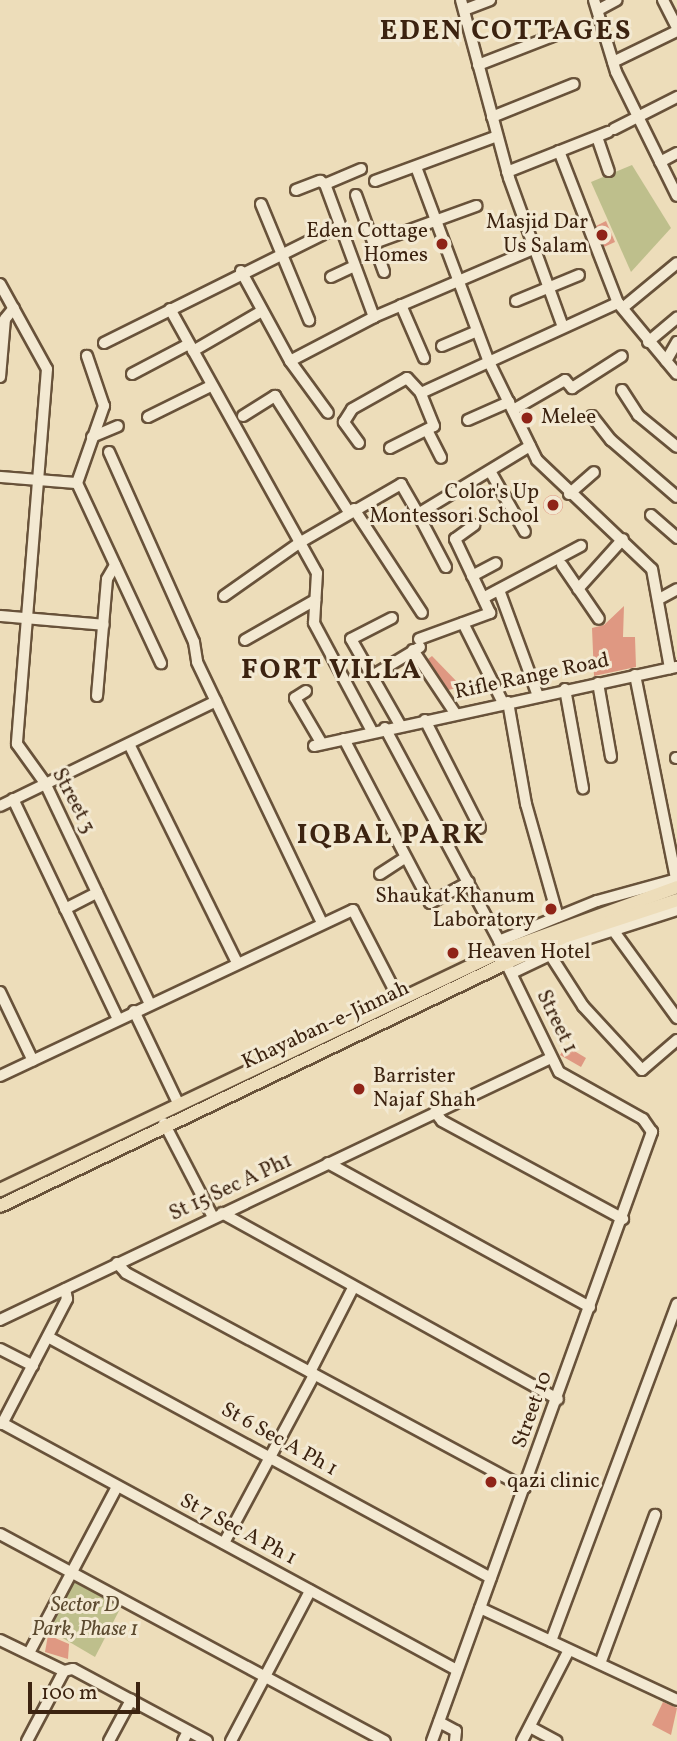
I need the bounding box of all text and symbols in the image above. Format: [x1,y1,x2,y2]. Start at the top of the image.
district label: EDEN COTTAGES [381,15,631,49]
place label: Masjid Dar Us Salam [486,210,588,260]
place label: Eden Cottage Homes [306,219,428,269]
marker: Masjid Dar Us Salam [594,227,610,243]
marker: Eden Cottage Homes [434,236,450,252]
place label: Melee [541,405,596,431]
marker: Melee [519,410,535,426]
place label: Color's Up Montessori School [369,480,539,530]
marker: Color's Up Montessori School [545,497,561,513]
street label: Rifle Range Road [452,648,612,706]
district label: FORT VILLA [242,654,422,688]
street label: Street 3 [45,764,101,838]
district label: IQBAL PARK [298,819,484,853]
place label: Shaukat Khanum Laboratory [375,884,535,934]
marker: Shaukat Khanum Laboratory [541,899,561,919]
place label: Heaven Hotel [467,940,591,966]
marker: Heaven Hotel [445,945,461,961]
street label: Khayaban-e-Jinnah [238,976,414,1076]
street label: Street 1 [530,986,582,1058]
place label: Barrister Najaf Shah [373,1064,474,1114]
marker: Barrister Najaf Shah [351,1081,367,1097]
street label: St 15 Sec A Ph1 [166,1149,296,1227]
street label: Street 10 [507,1368,559,1452]
street label: St 6 Sec A Ph 1 [216,1398,342,1482]
place label: qazi clinic [507,1469,600,1495]
marker: qazi clinic [481,1472,501,1492]
street label: St 7 Sec A Ph 1 [175,1489,301,1571]
park label: Sector D Park, Phase 1 [32,1593,138,1643]
scale bar [32,1668,144,1712]
text: 100 m [41,1679,98,1708]

